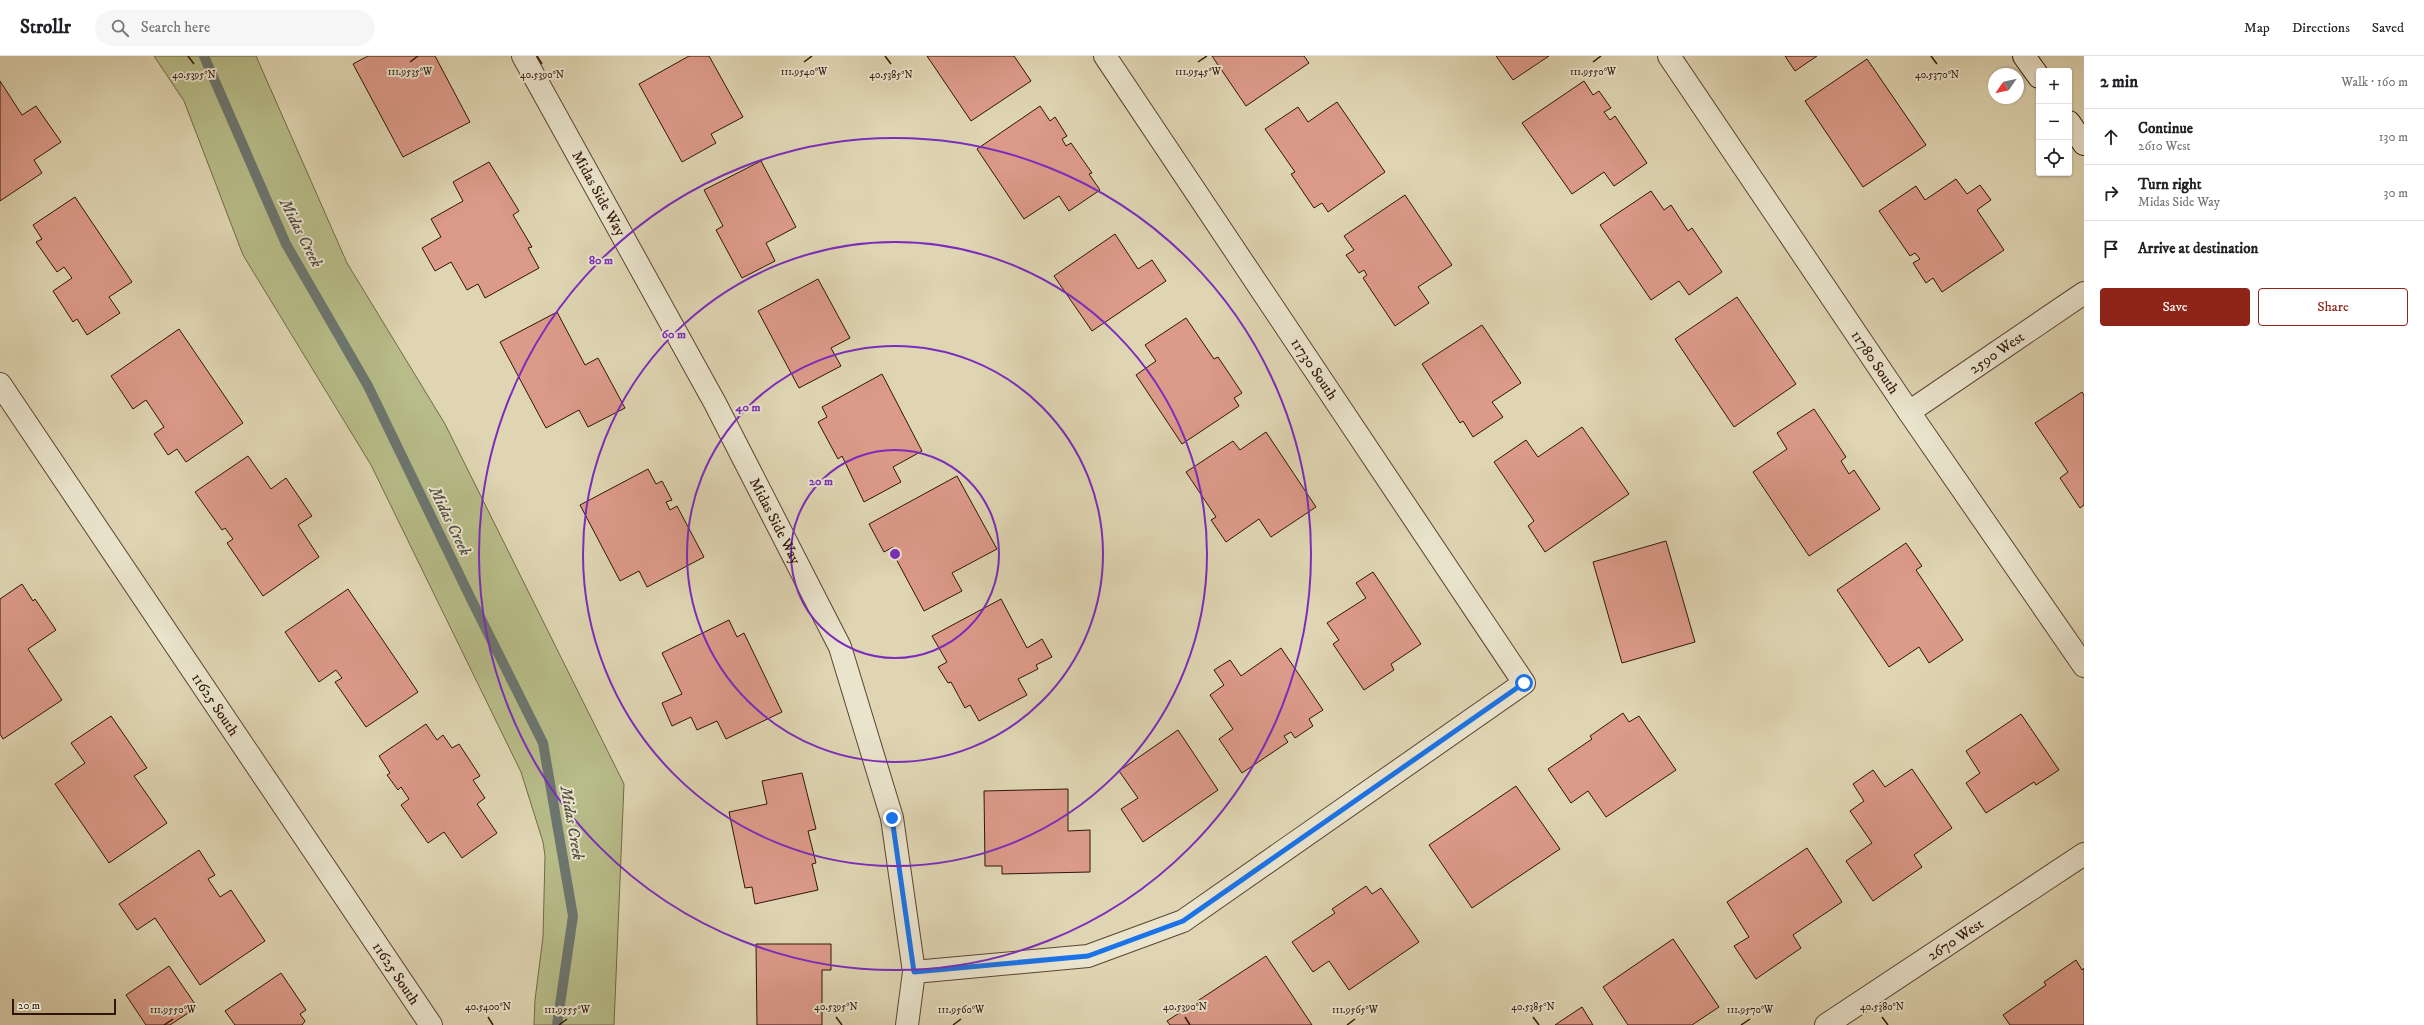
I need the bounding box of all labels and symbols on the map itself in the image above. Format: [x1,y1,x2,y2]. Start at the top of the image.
text: 111.9535°W [388,66,433,78]
text: 111.9540°W [781,66,828,78]
text: 111.9545°W [1175,66,1222,78]
text: 111.9550°W [1570,66,1617,78]
north arrow [1988,68,2024,104]
text: 40.5395°N [172,69,216,81]
text: 40.5390°N [520,69,564,81]
text: 40.5385°N [869,69,913,81]
text: 40.5370°N [1915,69,1959,81]
street label: Midas Side Way [568,147,631,240]
water label: Midas Creek [275,194,327,271]
text: 80 m [589,253,613,268]
street label: 11780 South [1847,326,1904,398]
text: 60 m [662,327,686,342]
street label: 2590 West [1965,327,2028,378]
street label: 11730 South [1286,334,1342,404]
text: 40 m [735,400,760,415]
street label: Midas Side Way [745,474,806,568]
text: 20 m [809,474,833,489]
water label: Midas Creek [424,482,475,559]
centre of rings [888,547,902,561]
street label: 11625 South [187,669,243,740]
route start [1515,674,1533,692]
water label: Midas Creek [556,784,588,862]
route end [883,809,901,827]
street label: 2670 West [1924,914,1987,965]
street label: 11625 South [368,938,424,1008]
scale bar [12,997,116,1016]
text: 40.5400°N [465,1001,511,1013]
text: 40.5395°N [814,1001,858,1013]
text: 40.5390°N [1163,1001,1207,1013]
text: 40.5385°N [1511,1001,1555,1013]
text: 40.5380°N [1860,1001,1904,1013]
text: 111.9550°W [150,1004,197,1016]
text: 111.9555°W [544,1004,591,1016]
text: 111.9560°W [938,1004,985,1016]
text: 111.9565°W [1332,1004,1379,1016]
text: 111.9570°W [1727,1004,1774,1016]

